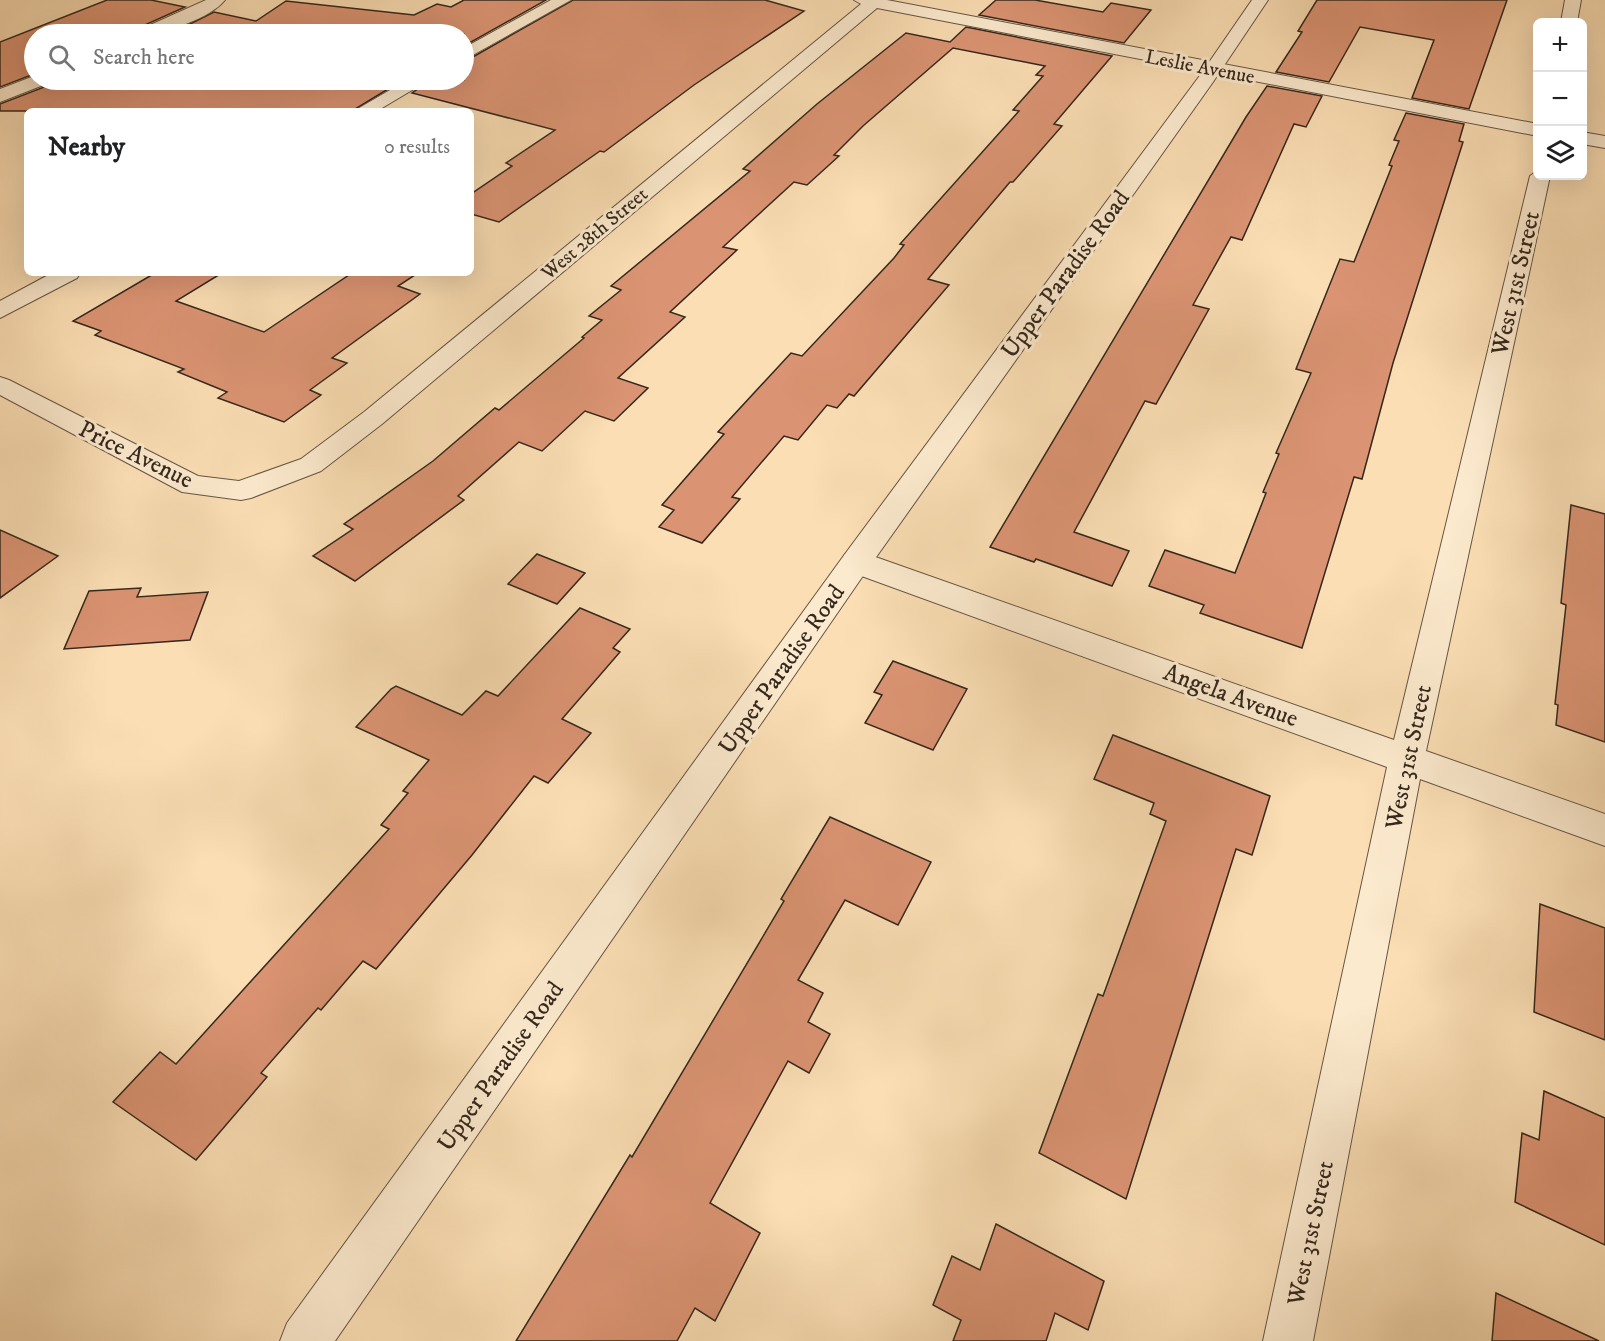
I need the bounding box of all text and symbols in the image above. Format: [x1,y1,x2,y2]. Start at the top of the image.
map controls [1533,18,1587,180]
button: + [1533,18,1587,72]
search box [24,24,474,90]
icon: search [45,41,78,74]
text: Search here [93,44,195,71]
street label: Leslie Avenue [1143,45,1256,90]
button: − [1533,72,1587,126]
button: layers [1533,126,1587,180]
text: Nearby [48,131,125,164]
text: 0 results [384,135,450,160]
street label: West 28th Street [536,182,653,287]
street label: Upper Paradise Road [995,185,1137,364]
street label: West 31st Street [1485,208,1547,359]
street label: Price Avenue [73,414,198,496]
street label: Upper Paradise Road [712,579,852,760]
street label: Angela Avenue [1159,658,1302,734]
street label: West 31st Street [1379,682,1439,833]
street label: Upper Paradise Road [431,976,571,1157]
street label: West 31st Street [1281,1158,1341,1309]

